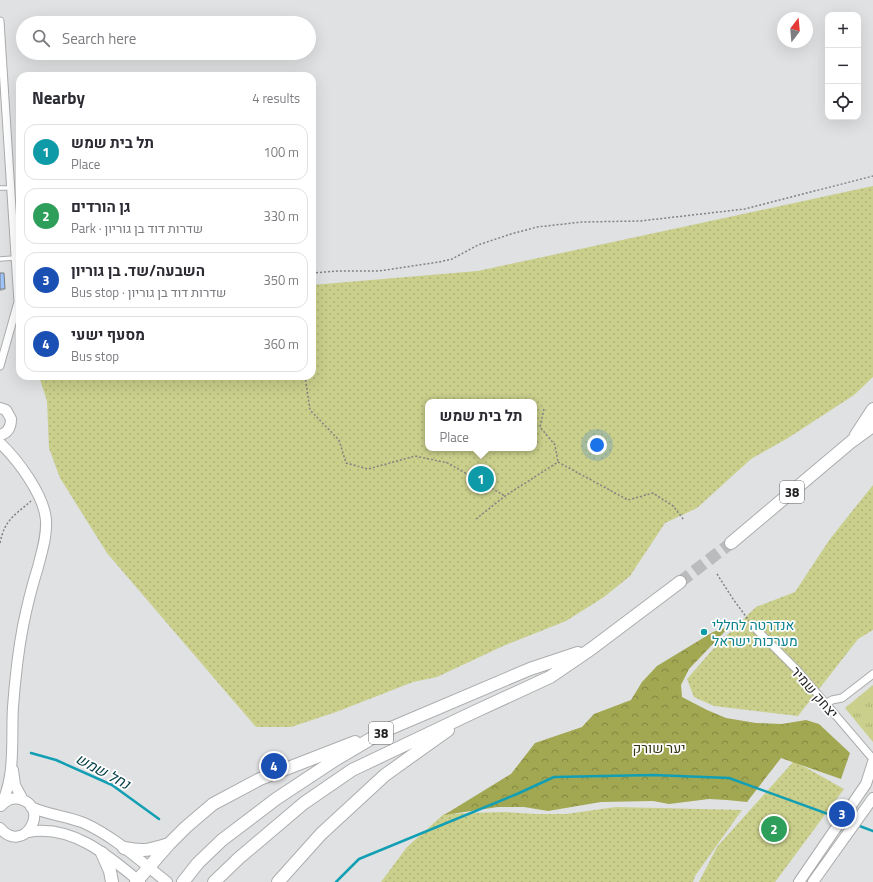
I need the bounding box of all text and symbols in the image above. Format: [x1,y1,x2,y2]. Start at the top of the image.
north arrow [777,12,813,48]
map controls [825,12,861,120]
button: + [825,12,861,48]
search box [16,16,316,60]
icon: search [30,27,52,49]
text: Search here [62,27,136,50]
button: − [825,48,861,84]
button: locate [825,84,861,120]
text: Nearby [32,85,85,111]
text: 4 results [252,88,300,108]
text: תל בית שמש [71,131,154,154]
text: 1 [42,142,50,162]
text: 100 m [263,142,299,162]
text: Place [71,154,100,174]
text: גן הורדים [71,195,131,218]
text: 2 [42,206,50,226]
text: 330 m [263,206,299,226]
text: Park · שדרות דוד בן גוריון [71,218,203,238]
text: השבעה/שד. בן גוריון [71,259,205,282]
text: 3 [42,270,50,290]
text: 350 m [263,270,299,290]
text: Bus stop · שדרות דוד בן גוריון [71,282,226,302]
text: מסעף ישעי [71,323,145,346]
text: 4 [42,334,50,354]
text: 360 m [263,334,299,354]
text: Bus stop [71,346,119,366]
popup [425,399,537,451]
text: תל בית שמש [440,404,522,427]
text: Place [440,427,469,447]
your location [587,435,607,455]
pin: 1 [468,464,494,494]
road number: 38 [780,481,804,503]
place label: אנדרטה לחללי מערכות ישראל [712,614,798,651]
marker: אנדרטה לחללי מערכות ישראל [699,627,709,637]
street label: יצחק שמיר [786,661,844,723]
road number: 38 [369,722,393,744]
park label: יער שורק [632,737,686,758]
water label: נחל שמש [72,747,136,796]
pin: 4 [261,751,287,781]
pin: 3 [829,799,855,829]
pin: 2 [761,814,787,844]

